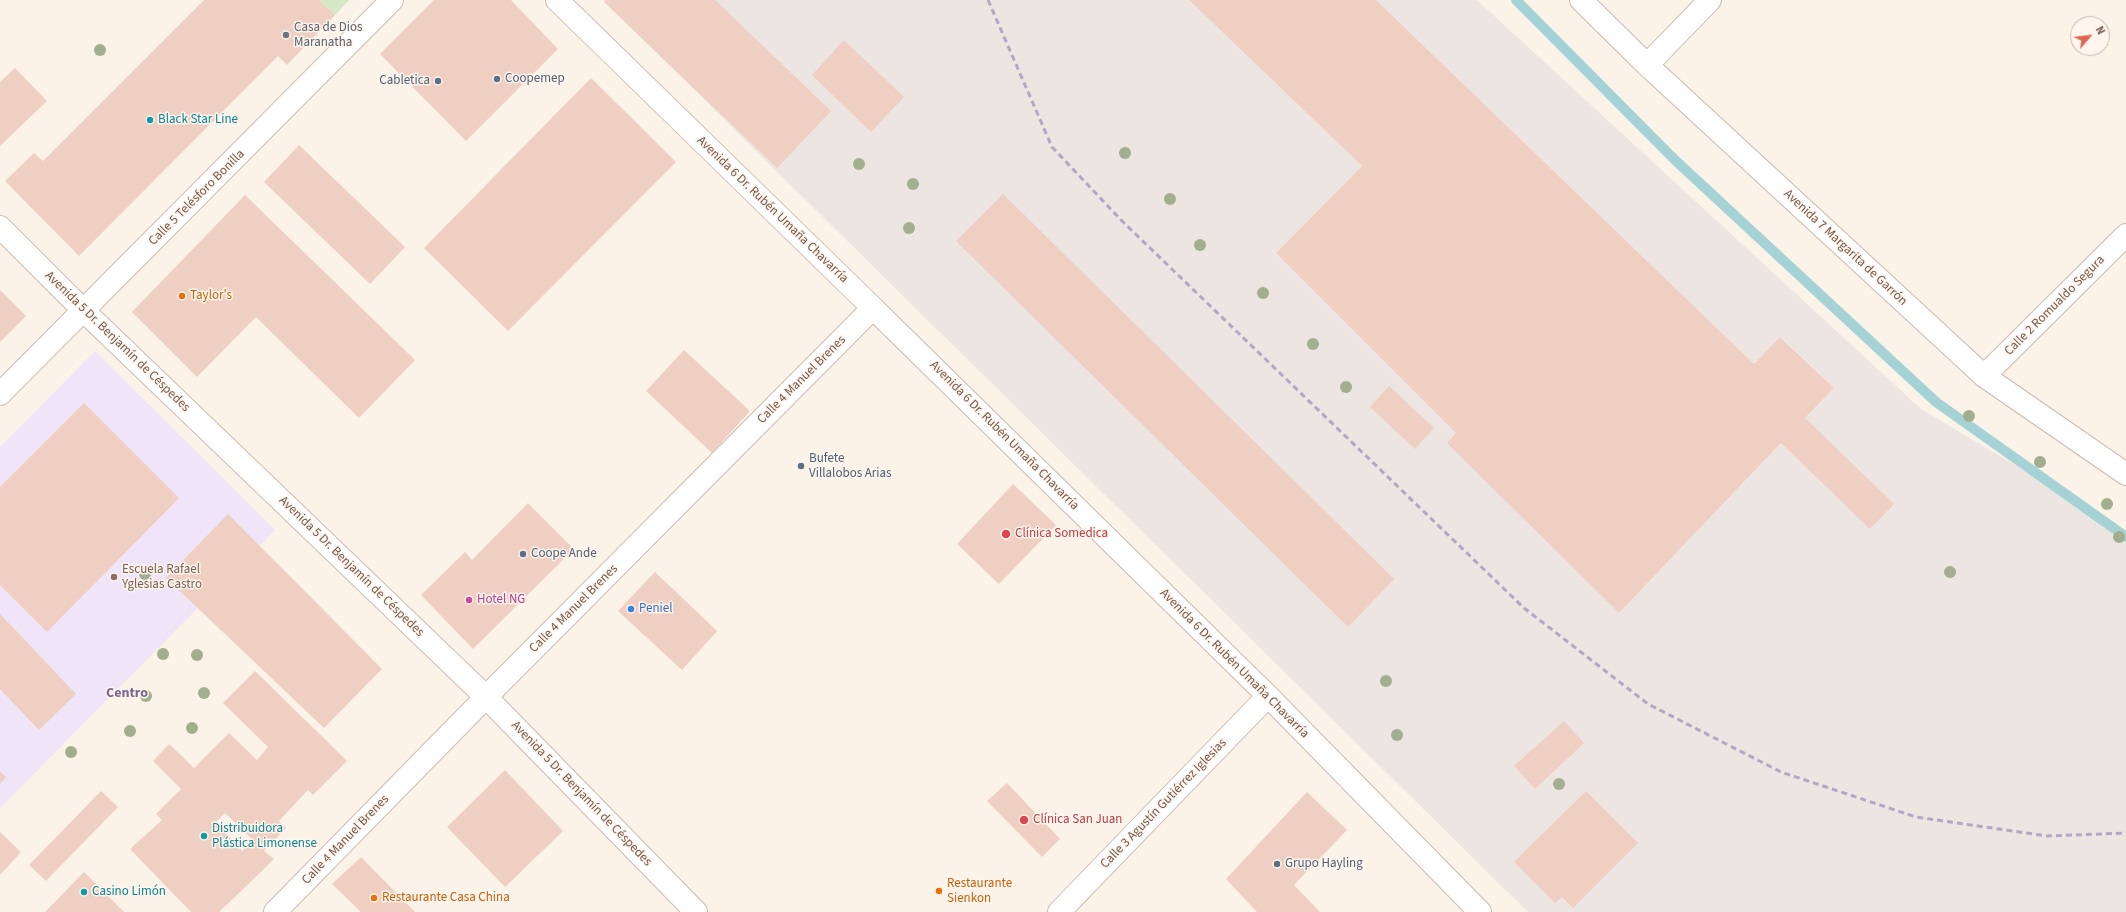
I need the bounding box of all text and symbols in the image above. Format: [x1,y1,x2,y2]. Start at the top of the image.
north arrow [2070,16,2110,56]
place label: Casa de Dios Maranatha [294,20,362,51]
text: N [2092,24,2108,37]
marker: Casa de Dios Maranatha [281,30,291,40]
place label: Coopemep [505,71,565,87]
place label: Cabletica [379,73,430,89]
marker: Coopemep [492,74,502,84]
marker: Cabletica [433,76,443,86]
place label: Black Star Line [158,112,238,128]
marker: Black Star Line [145,115,155,125]
street label: Avenida 6 Dr. Rubén Umaña Chavarría [693,133,851,287]
street label: Calle 5 Telésforo Bonilla [146,147,248,249]
street label: Avenida 7 Margarita de Garrón [1780,187,1910,309]
street label: Calle 2 Romualdo Segura [2002,253,2108,359]
street label: Avenida 5 Dr. Benjamín de Céspedes [41,268,193,416]
place label: Taylor's [190,288,232,304]
marker: Taylor's [177,291,187,301]
street label: Calle 4 Manuel Brenes [755,333,849,427]
street label: Avenida 6 Dr. Rubén Umaña Chavarría [926,358,1082,514]
place label: Bufete Villalobos Arias [809,451,891,482]
marker: Bufete Villalobos Arias [796,461,806,471]
street label: Avenida 5 Dr. Benjamín de Céspedes [275,493,427,641]
place label: Clínica Somedica [1015,526,1108,542]
marker: Clínica Somedica [1000,528,1012,540]
place label: Coope Ande [531,546,597,562]
marker: Coope Ande [518,549,528,559]
place label: Escuela Rafael Yglesias Castro [122,562,202,593]
street label: Calle 4 Manuel Brenes [527,562,621,656]
marker: Escuela Rafael Yglesias Castro [109,572,119,582]
street label: Avenida 6 Dr. Rubén Umaña Chavarría [1156,586,1312,742]
place label: Hotel NG [477,592,525,608]
marker: Hotel NG [464,595,474,605]
place label: Peniel [639,601,673,617]
marker: Peniel [626,604,636,614]
district label: Centro [106,686,148,702]
street label: Avenida 5 Dr. Benjamín de Céspedes [507,718,655,870]
street label: Calle 3 Agustín Gutiérrez Iglesias [1098,736,1230,872]
street label: Calle 4 Manuel Brenes [299,792,393,888]
place label: Clínica San Juan [1033,812,1122,828]
marker: Clínica San Juan [1018,814,1030,826]
place label: Distribuidora Plástica Limonense [212,821,317,852]
marker: Distribuidora Plástica Limonense [199,831,209,841]
place label: Grupo Hayling [1285,856,1363,872]
marker: Grupo Hayling [1272,859,1282,869]
place label: Restaurante Sienkon [947,876,1012,907]
place label: Casino Limón [92,884,166,900]
marker: Restaurante Sienkon [934,886,944,896]
marker: Casino Limón [79,887,89,897]
place label: Restaurante Casa China [382,890,510,906]
marker: Restaurante Casa China [369,893,379,903]

